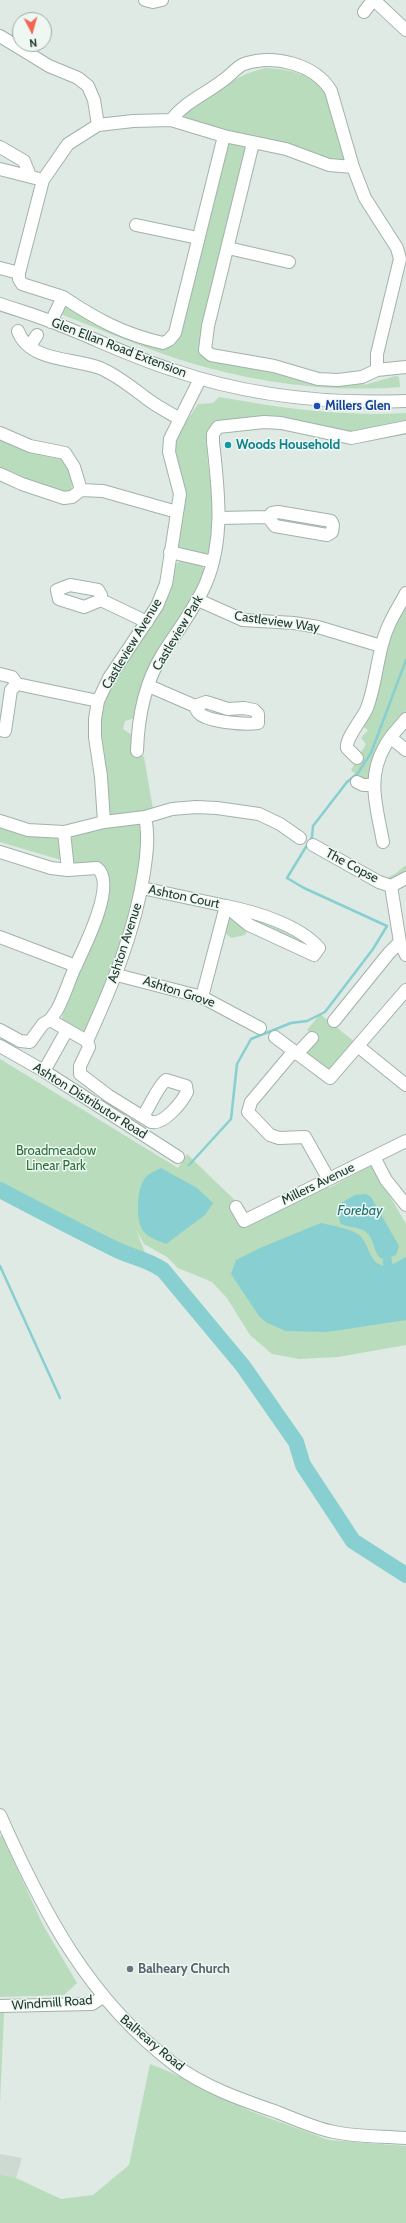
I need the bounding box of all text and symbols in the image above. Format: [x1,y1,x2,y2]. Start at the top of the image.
north arrow [12,12,52,52]
text: N [29,36,38,50]
street label: Glen Ellan Road Extension [49,315,189,381]
place label: Millers Glen [325,398,391,414]
marker: Millers Glen [312,401,322,411]
place label: Woods Household [236,437,340,453]
marker: Woods Household [223,440,233,450]
street label: Castleview Park [149,592,207,674]
street label: Castleview Avenue [99,596,165,692]
street label: Castleview Way [233,608,321,636]
street label: The Copse [323,846,381,886]
street label: Ashton Court [147,882,221,912]
street label: Ashton Avenue [105,901,145,985]
street label: Ashton Grove [141,973,217,1011]
street label: Ashton Distributor Road [30,1060,150,1142]
park label: Broadmeadow Linear Park [16,1143,96,1174]
street label: Millers Avenue [279,1160,357,1208]
water label: Forebay [337,1203,383,1219]
place label: Balheary Church [138,1961,230,1977]
marker: Balheary Church [125,1964,135,1974]
street label: Windmill Road [11,1992,93,2014]
street label: Balheary Road [117,2012,187,2074]

